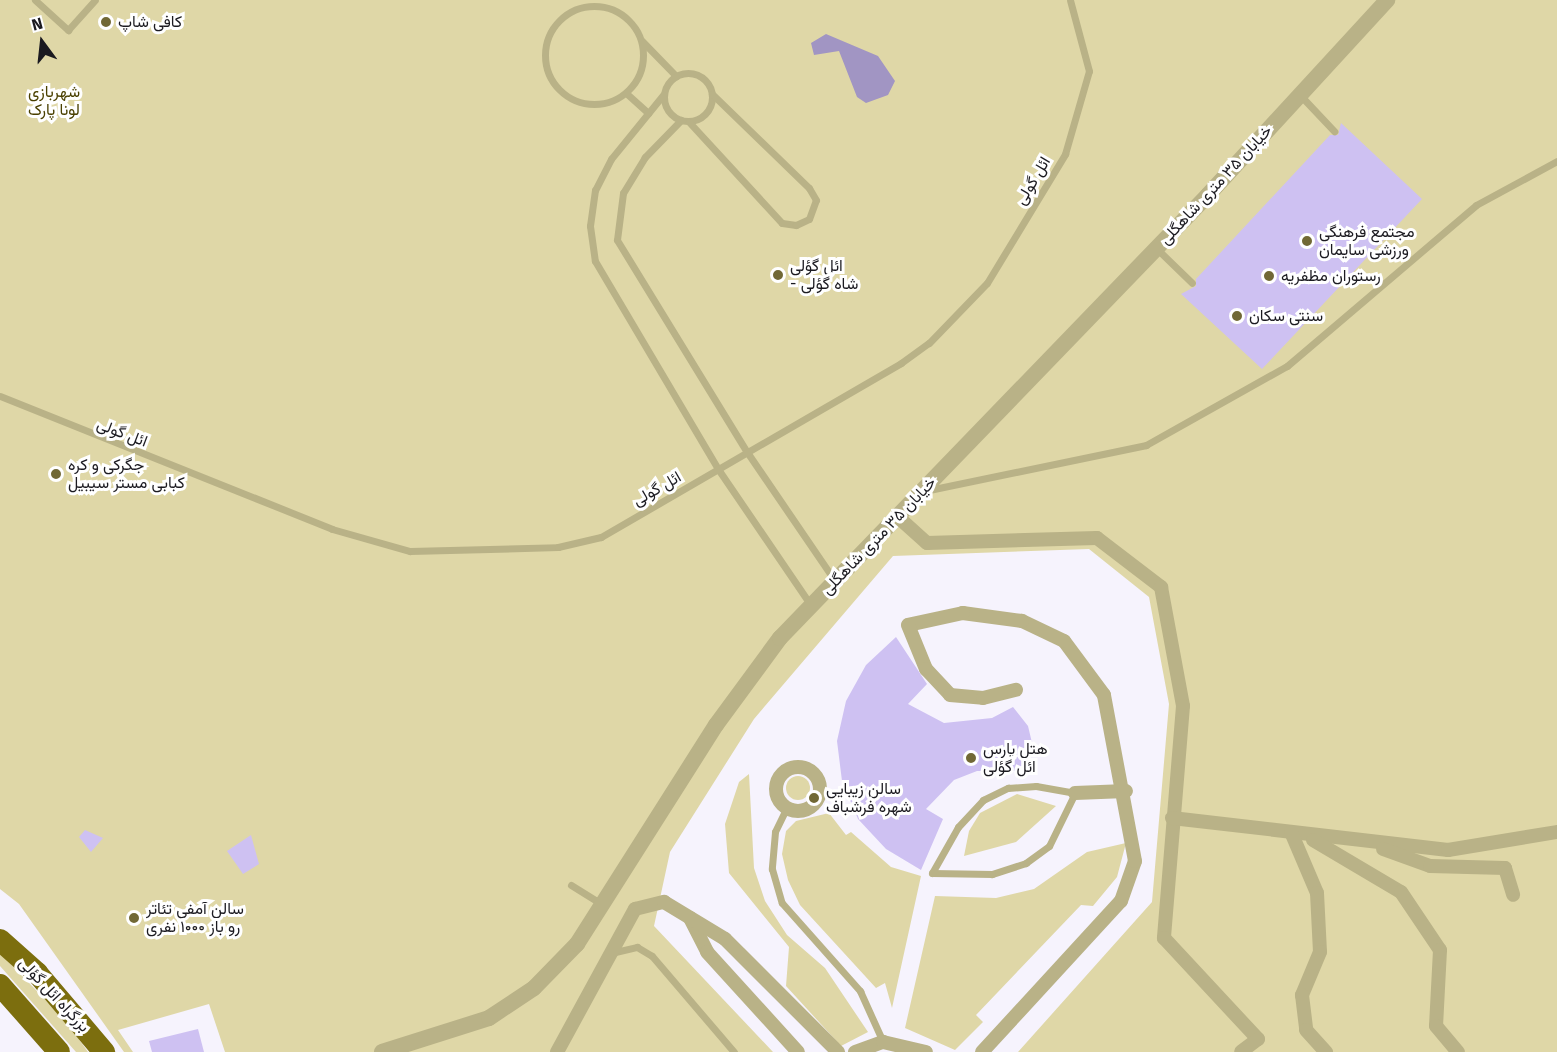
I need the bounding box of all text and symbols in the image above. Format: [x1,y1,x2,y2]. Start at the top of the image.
north arrow [12,12,72,72]
place label: کافی شاپ [118,12,182,32]
text: N [30,14,45,35]
marker: کافی شاپ [99,15,113,29]
park label: شهربازی لونا پارک [28,82,80,120]
street label: خیابان ۳۵ متری شاهگلی [1156,121,1276,249]
street label: ائل گولی [1011,153,1055,209]
place label: مجتمع فرهنگی ورزشی سایمان [1319,222,1414,260]
marker: مجتمع فرهنگی ورزشی سایمان [1300,234,1314,248]
place label: ائل گؤلی - شاه گؤلی [790,256,858,294]
place label: رستوران مظفریه [1281,266,1381,286]
marker: ائل گؤلی - شاه گؤلی [771,268,785,282]
marker: رستوران مظفریه [1262,269,1276,283]
place label: سنتی سکان [1249,306,1323,326]
marker: سنتی سکان [1230,309,1244,323]
street label: ائل گولی [94,415,150,451]
place label: جگرکی و کره کبابی مستر سیبیل [68,455,185,493]
marker: جگرکی و کره کبابی مستر سیبیل [49,467,63,481]
street label: ائل گولی [629,467,685,511]
street label: خیابان ۳۵ متری شاهگلی [818,473,940,599]
place label: هتل پارس ائل گؤلی [983,739,1048,777]
marker: هتل پارس ائل گؤلی [964,751,978,765]
place label: سالن زیبایی شهره فرشباف [826,779,912,817]
marker: سالن زیبایی شهره فرشباف [807,791,821,805]
place label: سالن آمفی تئاتر رو باز ۱۰۰۰ نفری [146,899,244,937]
marker: سالن آمفی تئاتر رو باز ۱۰۰۰ نفری [127,911,141,925]
street label: بزرگراه ائل گؤلی [15,954,93,1036]

